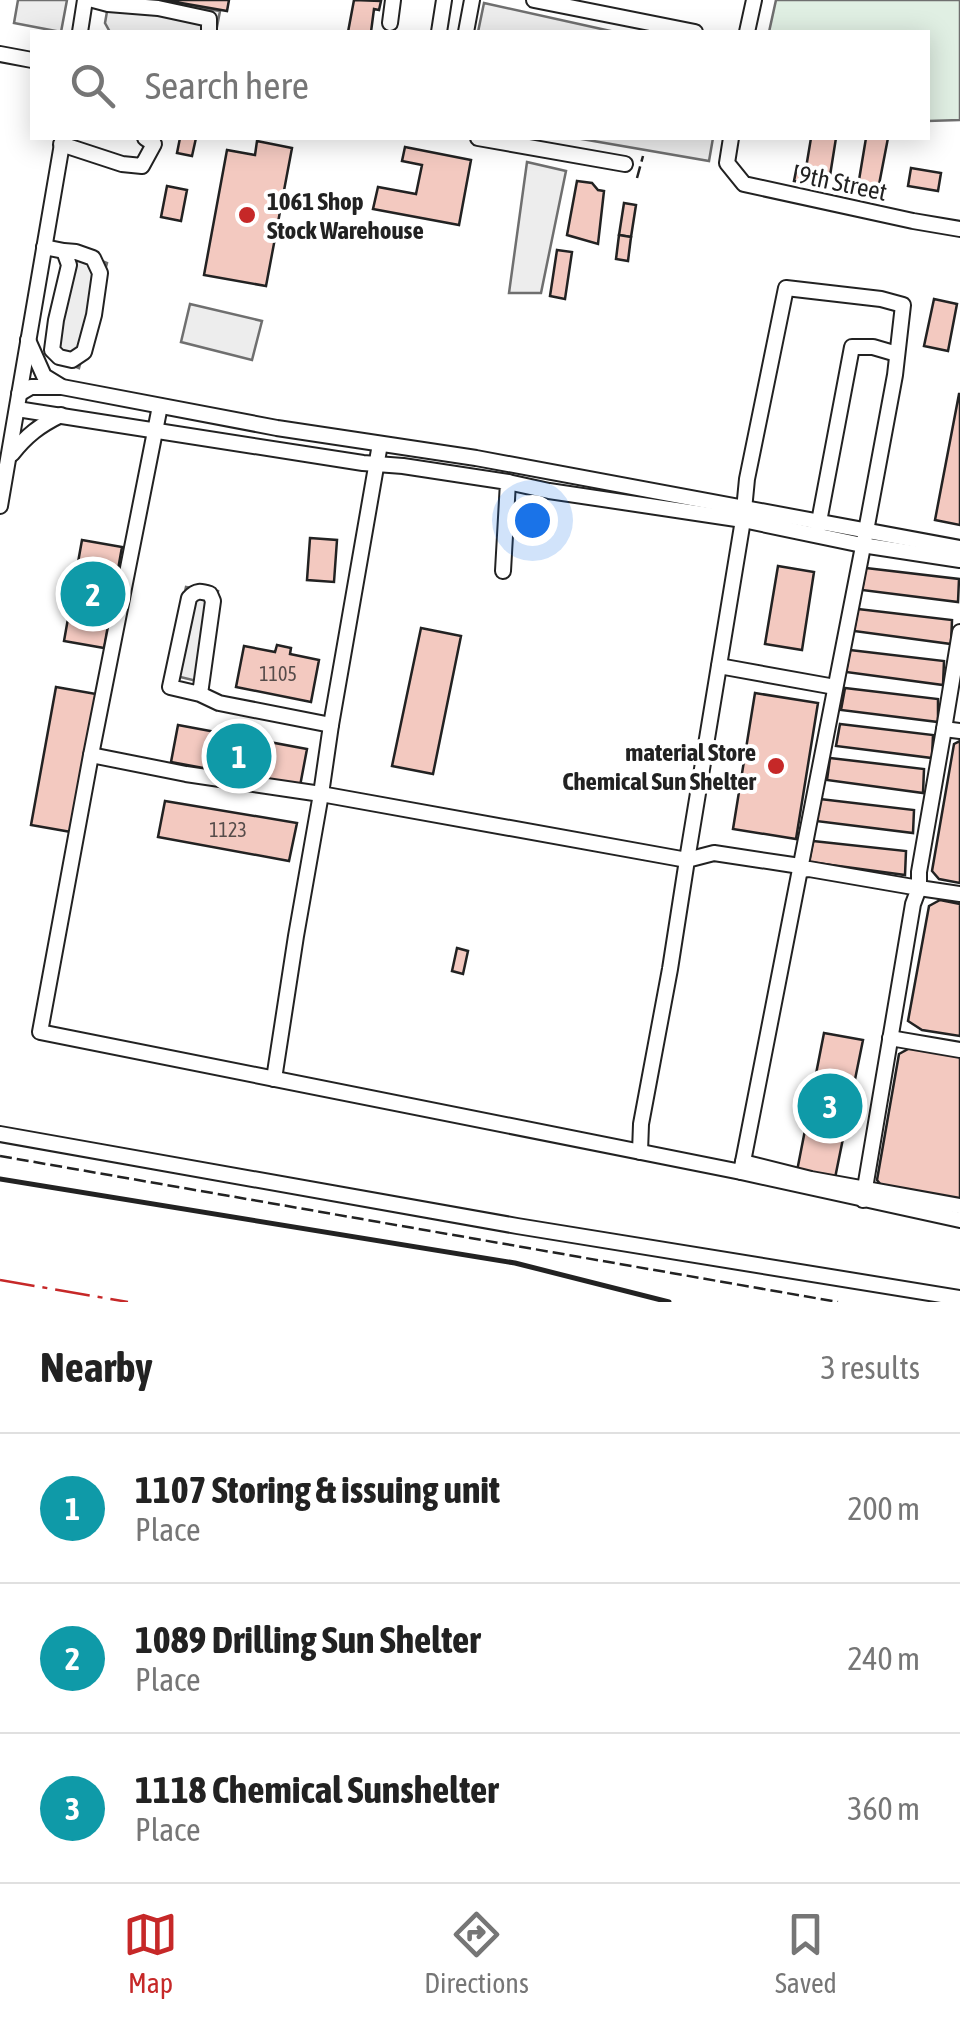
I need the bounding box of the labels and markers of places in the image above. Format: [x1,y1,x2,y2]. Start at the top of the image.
place label: 1061 Shop Stock Warehouse [267,187,424,244]
marker: 1061 Shop Stock Warehouse [236,204,258,226]
pin: 2 [61,556,126,632]
pin: 1 [206,718,272,794]
place label: material Store Chemical Sun Shelter [562,738,757,795]
marker: material Store Chemical Sun Shelter [765,755,787,777]
pin: 3 [798,1068,862,1144]

